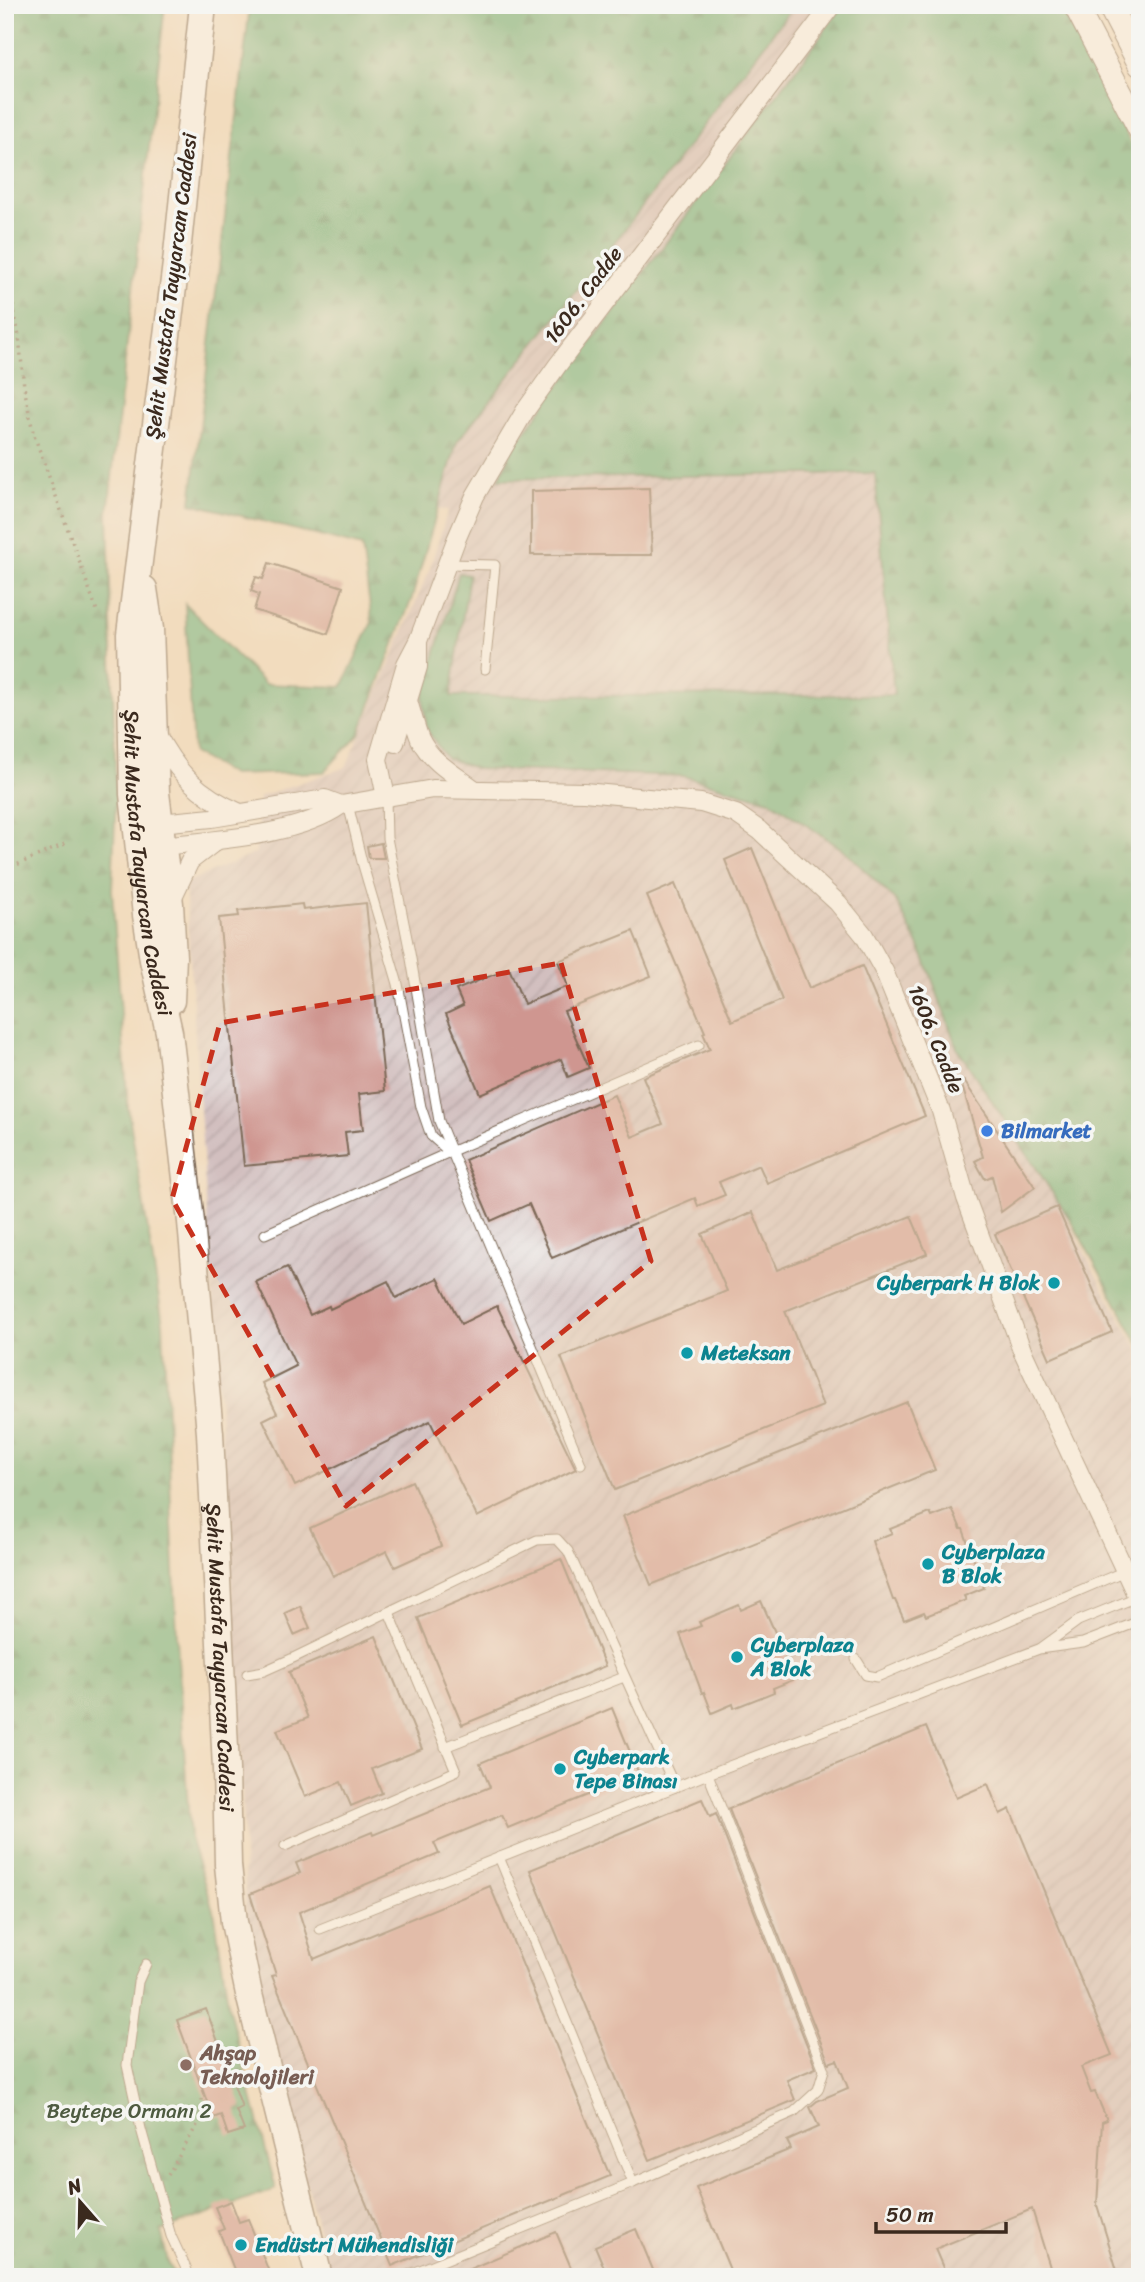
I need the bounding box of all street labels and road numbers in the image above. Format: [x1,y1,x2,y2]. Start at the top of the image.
street label: Şehit Mustafa Tayyarcan Caddesi [133,130,209,441]
street label: 1606. Cadde [533,238,633,352]
street label: Şehit Mustafa Tayyarcan Caddesi [112,709,184,1021]
street label: 1606. Cadde [897,979,975,1099]
street label: Şehit Mustafa Tayyarcan Caddesi [194,1502,246,1813]

